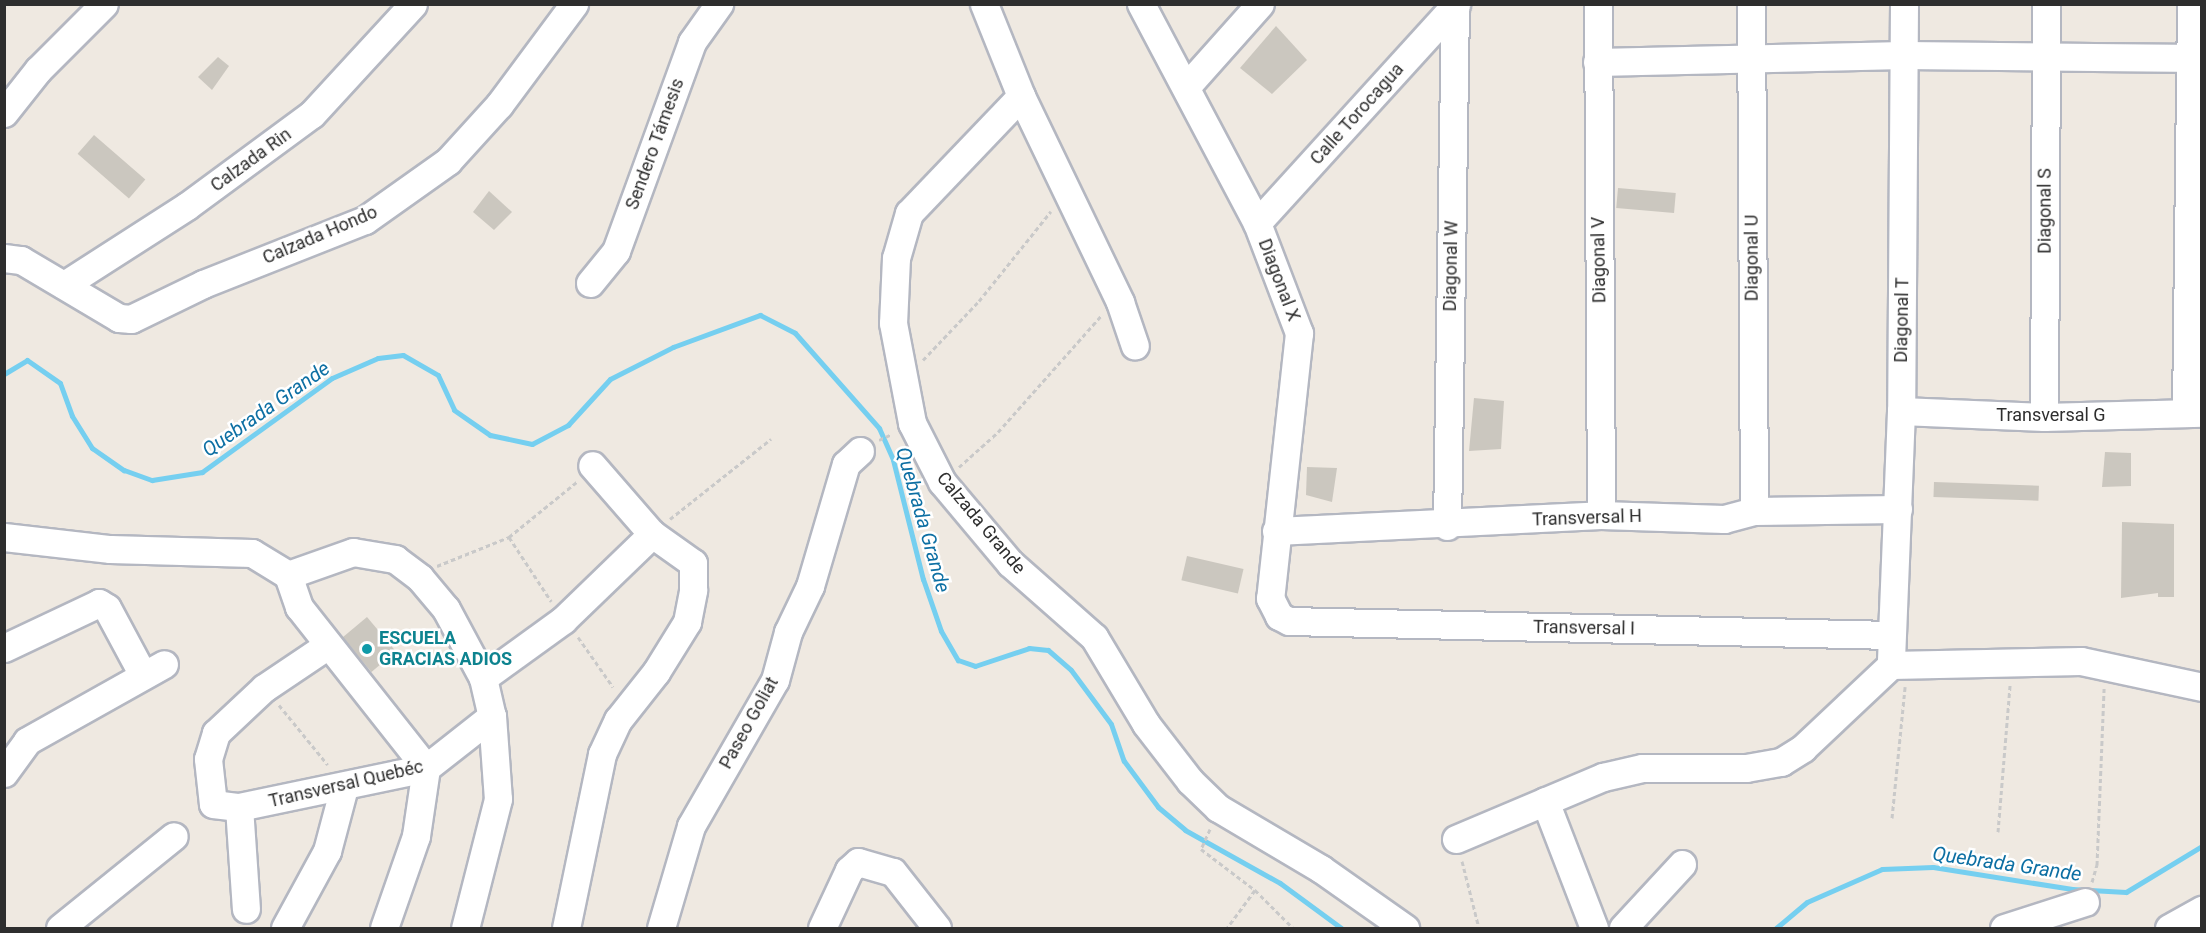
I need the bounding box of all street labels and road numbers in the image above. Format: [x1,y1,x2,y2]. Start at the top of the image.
street label: Calle Torocagua [1306,59,1408,169]
street label: Sendero Támesis [621,75,689,213]
street label: Calzada Rin [206,124,296,196]
street label: Diagonal S [2034,168,2056,254]
street label: Calzada Hondo [259,201,381,269]
street label: Diagonal U [1741,215,1763,301]
street label: Diagonal V [1587,217,1611,303]
street label: Diagonal W [1439,220,1463,312]
street label: Diagonal X [1253,236,1305,324]
street label: Diagonal T [1890,277,1914,363]
street label: Transversal G [1996,404,2106,426]
street label: Calzada Grande [932,468,1030,578]
street label: Transversal H [1532,505,1642,531]
street label: Transversal I [1533,616,1635,640]
street label: Paseo Goliat [715,673,783,773]
street label: Transversal Quebéc [267,756,425,812]

